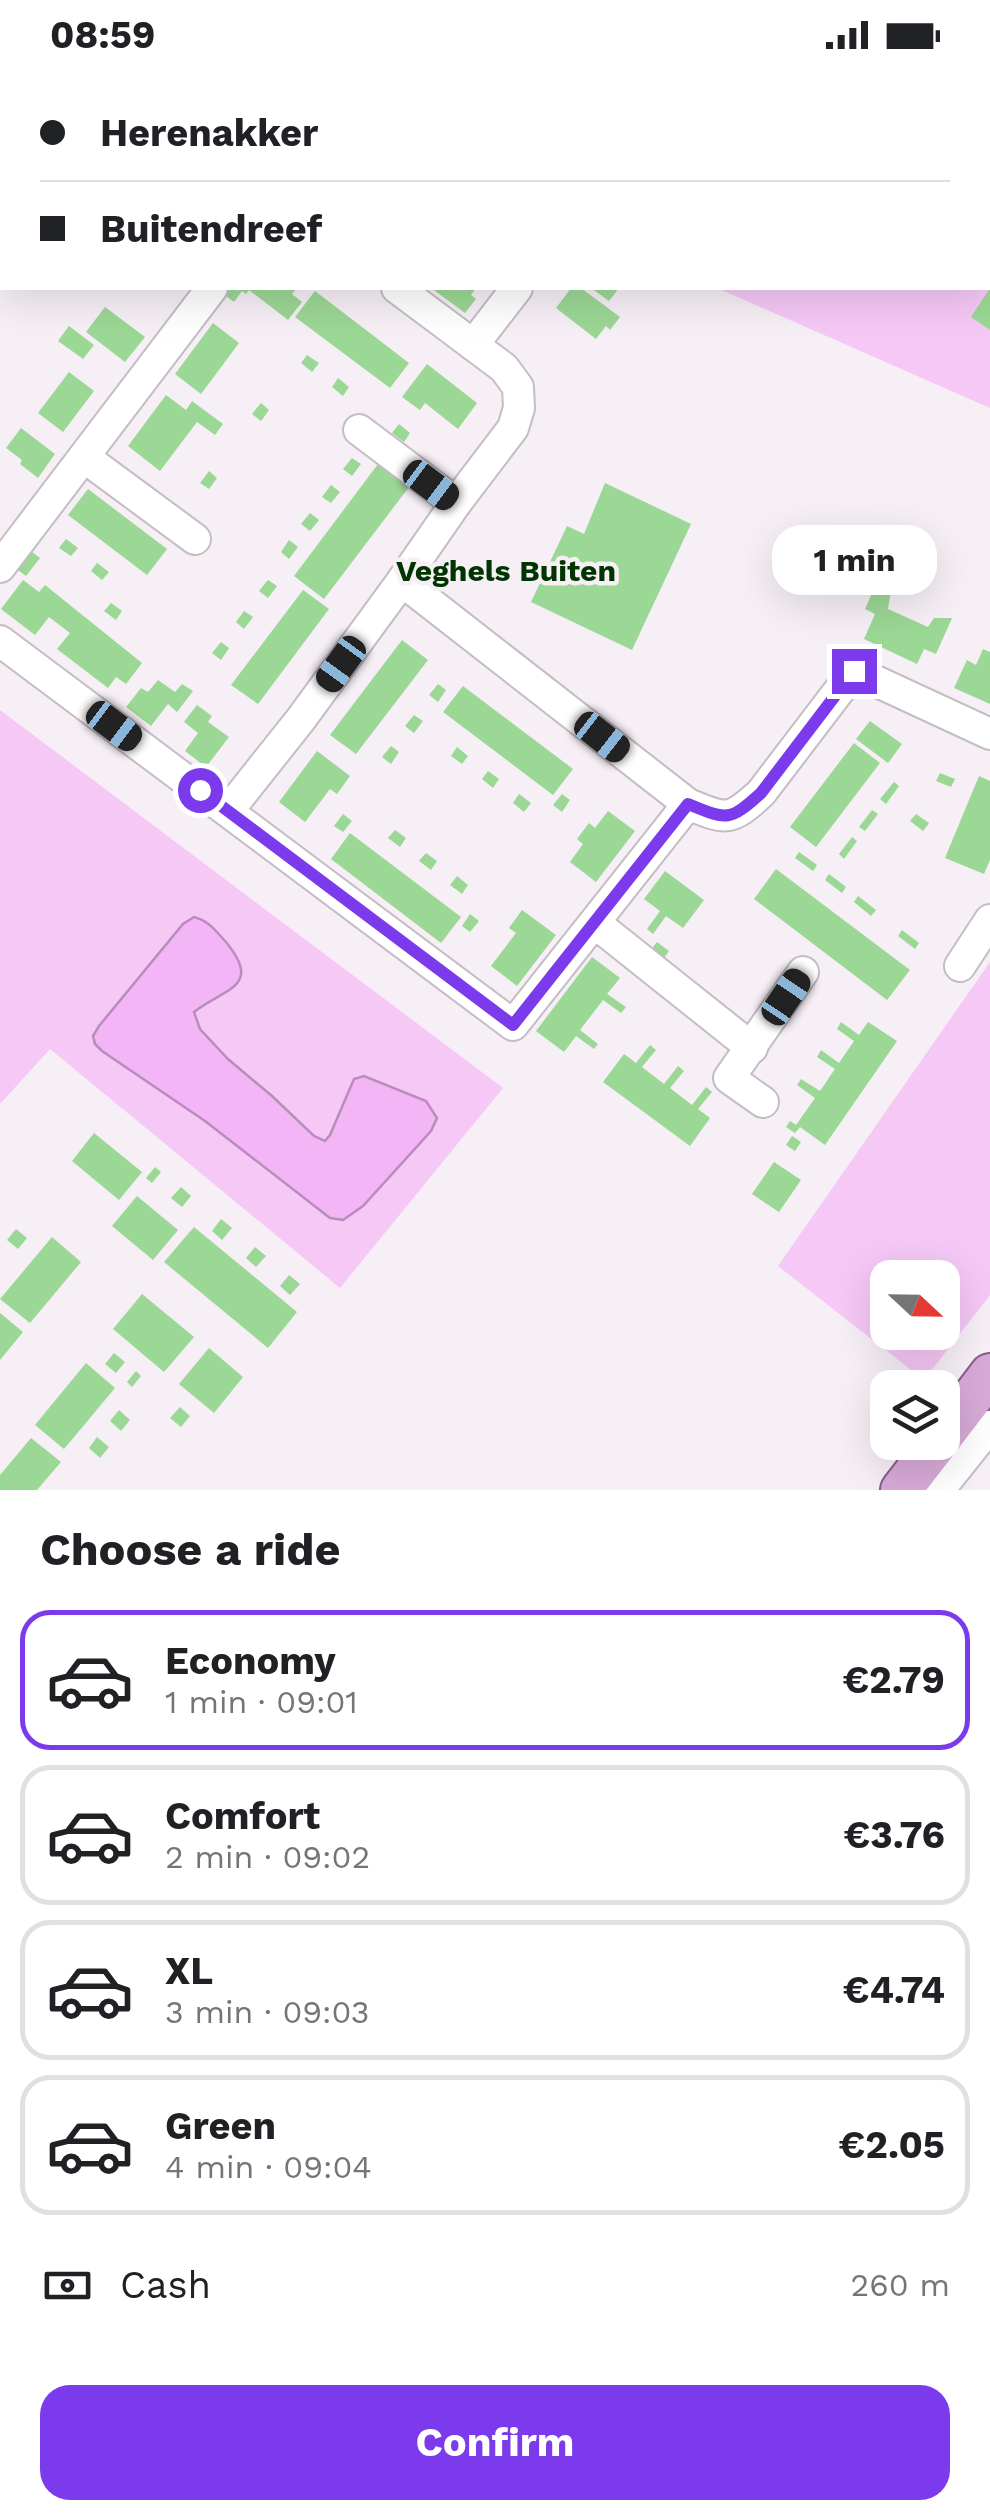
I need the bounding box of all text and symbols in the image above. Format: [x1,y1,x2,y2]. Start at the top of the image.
text: 08:59 [50,13,155,57]
text: Herenakker [100,111,318,155]
text: Buitendreef [100,207,322,251]
car [398,455,464,515]
callout: 1 min [772,526,936,596]
text: 1 min [813,541,896,579]
district label: Veghels Buiten [396,553,616,588]
car [311,631,371,697]
route end [832,649,877,694]
car [81,696,147,756]
car [569,707,635,767]
route start [178,768,223,813]
car [757,964,815,1030]
north arrow [870,1260,960,1350]
map controls [870,1260,960,1460]
button: layers [870,1370,960,1460]
text: Choose a ride [40,1523,340,1576]
icon: car [45,1635,135,1725]
text: Economy [165,1639,336,1683]
text: €2.79 [842,1658,945,1702]
text: 1 min · 09:01 [165,1683,358,1721]
icon: car [45,1790,135,1880]
text: Comfort [165,1794,320,1838]
text: €3.76 [844,1813,945,1857]
text: 2 min · 09:02 [165,1838,370,1876]
icon: car [45,1945,135,2035]
text: XL [165,1949,213,1993]
text: €4.74 [843,1968,945,2012]
text: 3 min · 09:03 [165,1993,369,2031]
icon: car [45,2100,135,2190]
text: Green [165,2104,276,2148]
text: €2.05 [839,2123,945,2167]
text: 4 min · 09:04 [165,2148,372,2186]
icon: cash [40,2258,95,2313]
text: Cash [120,2263,211,2307]
text: 260 m [851,2266,950,2304]
button: Confirm [40,2385,950,2500]

